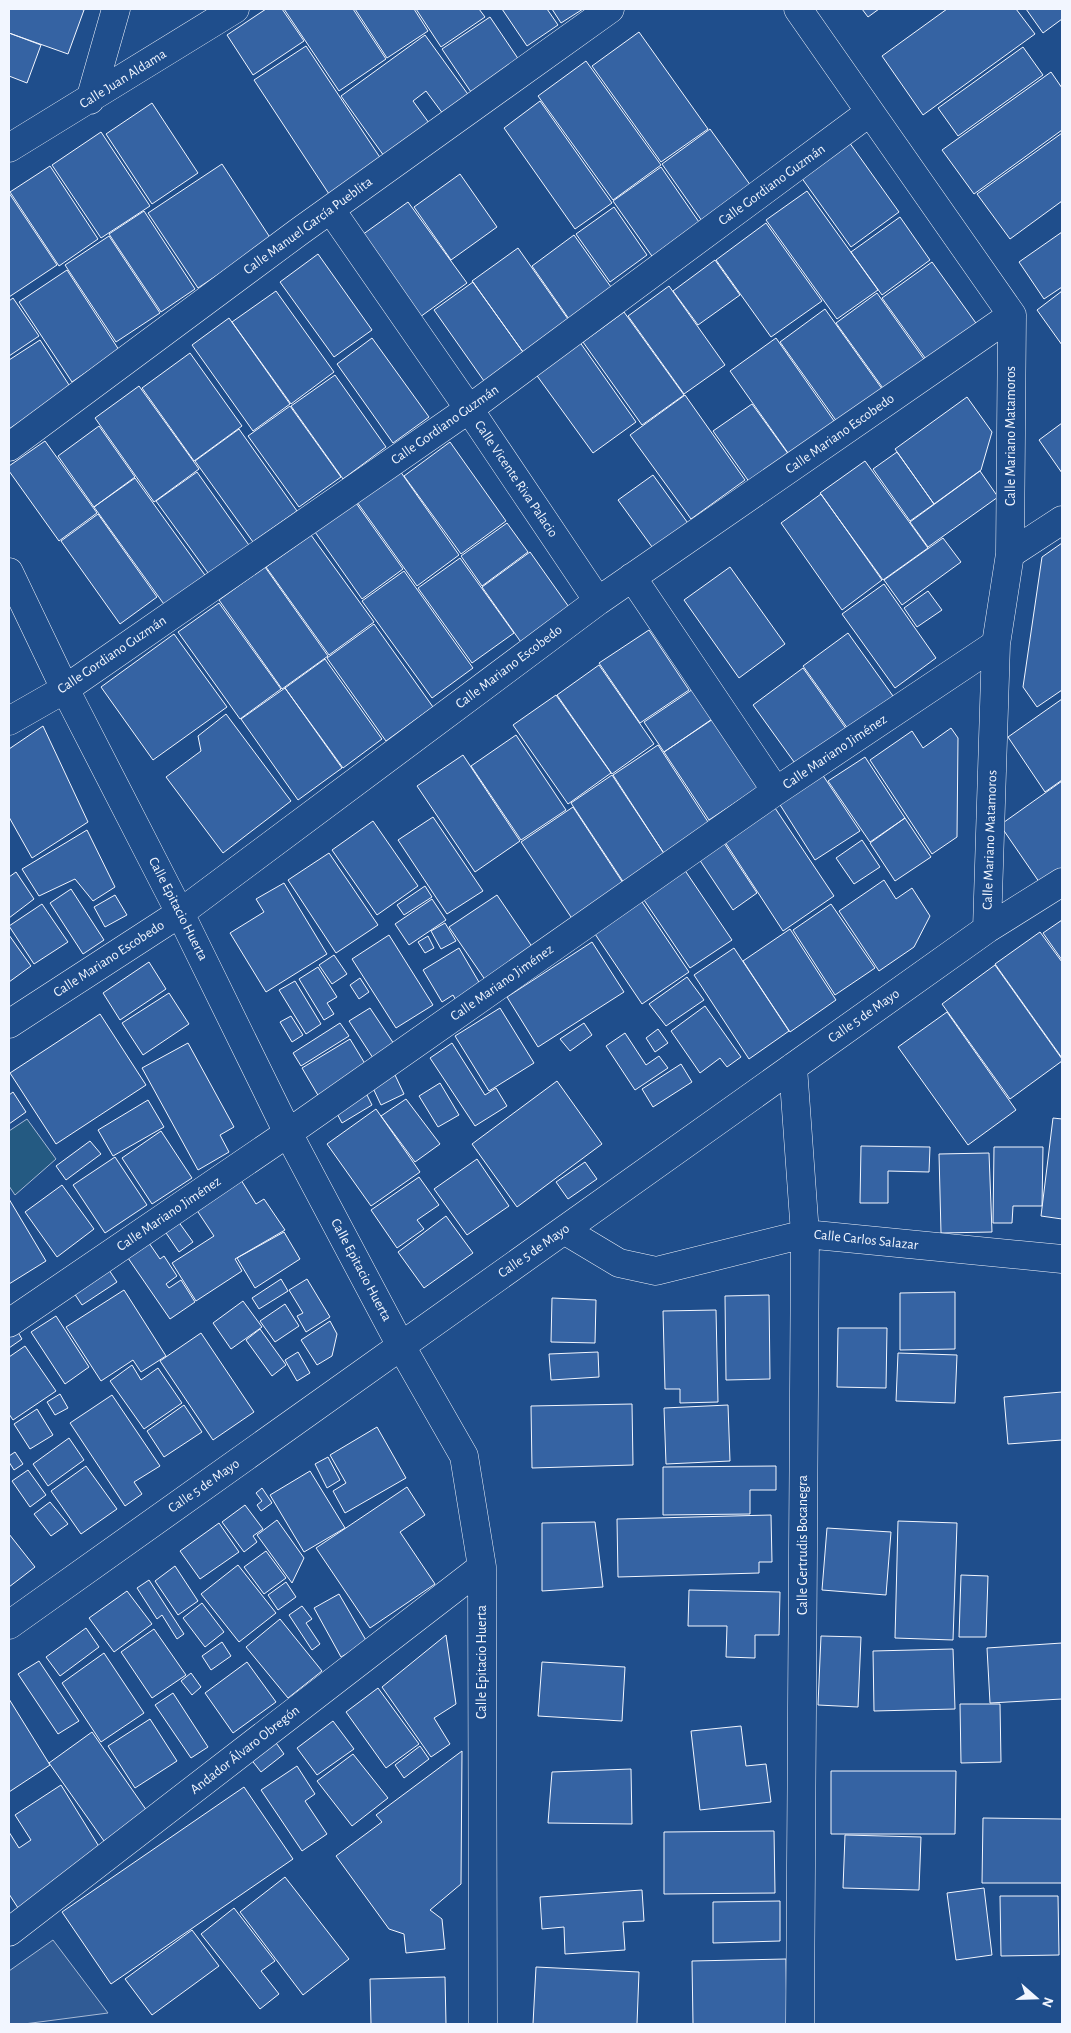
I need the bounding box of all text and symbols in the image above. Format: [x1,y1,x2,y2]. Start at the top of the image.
street label: Calle Juan Aldama [77,46,169,111]
street label: Calle Gordiano Guzmán [716,142,828,228]
street label: Calle Manuel García Pueblita [241,174,375,277]
street label: Calle Mariano Matamoros [1004,366,1018,506]
street label: Calle Gordiano Guzmán [389,383,501,467]
street label: Calle Mariano Escobedo [783,391,897,477]
street label: Calle Vicente Riva Palacio [472,418,560,540]
street label: Calle Gordiano Guzmán [55,613,169,697]
street label: Calle Mariano Escobedo [453,622,565,711]
street label: Calle Mariano Jiménez [780,712,890,792]
street label: Calle Mariano Matamoros [981,770,999,910]
street label: Calle Epitacio Huerta [146,855,210,963]
street label: Calle Mariano Escobedo [51,918,167,1000]
street label: Calle Mariano Jiménez [448,942,556,1024]
street label: Calle 5 de Mayo [826,986,902,1046]
street label: Calle Mariano Jiménez [114,1174,224,1254]
street label: Calle Epitacio Huerta [328,1216,394,1324]
street label: Calle 5 de Mayo [496,1221,572,1281]
street label: Calle Carlos Salazar [813,1228,919,1252]
street label: Calle 5 de Mayo [166,1456,242,1516]
street label: Calle Gertrudis Bocanegra [796,1475,810,1615]
street label: Calle Epitacio Huerta [475,1604,489,1719]
street label: Andador Álvaro Obregón [186,1701,302,1797]
north arrow [1011,1973,1061,2023]
text: N [1039,1995,1056,2009]

